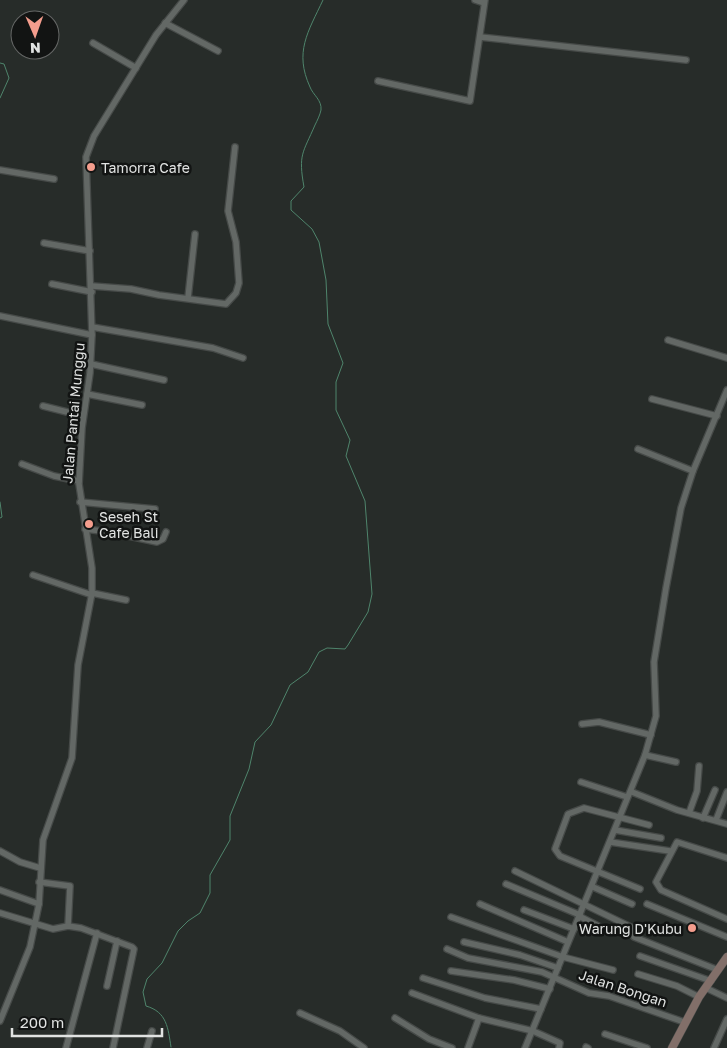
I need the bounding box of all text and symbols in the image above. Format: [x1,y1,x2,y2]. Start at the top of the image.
north arrow [10,10,60,60]
text: N [30,40,41,57]
place label: Tamorra Cafe [101,159,190,176]
marker: Tamorra Cafe [85,161,97,173]
street label: Jalan Pantai Munggu [58,342,88,484]
place label: Seseh St Cafe Bali [99,508,159,541]
marker: Seseh St Cafe Bali [83,518,95,530]
place label: Warung D'Kubu [579,920,682,937]
marker: Warung D'Kubu [686,922,698,934]
street label: Jalan Bongan [577,966,669,1010]
scale bar [12,1006,162,1038]
text: 200 m [20,1013,64,1031]

